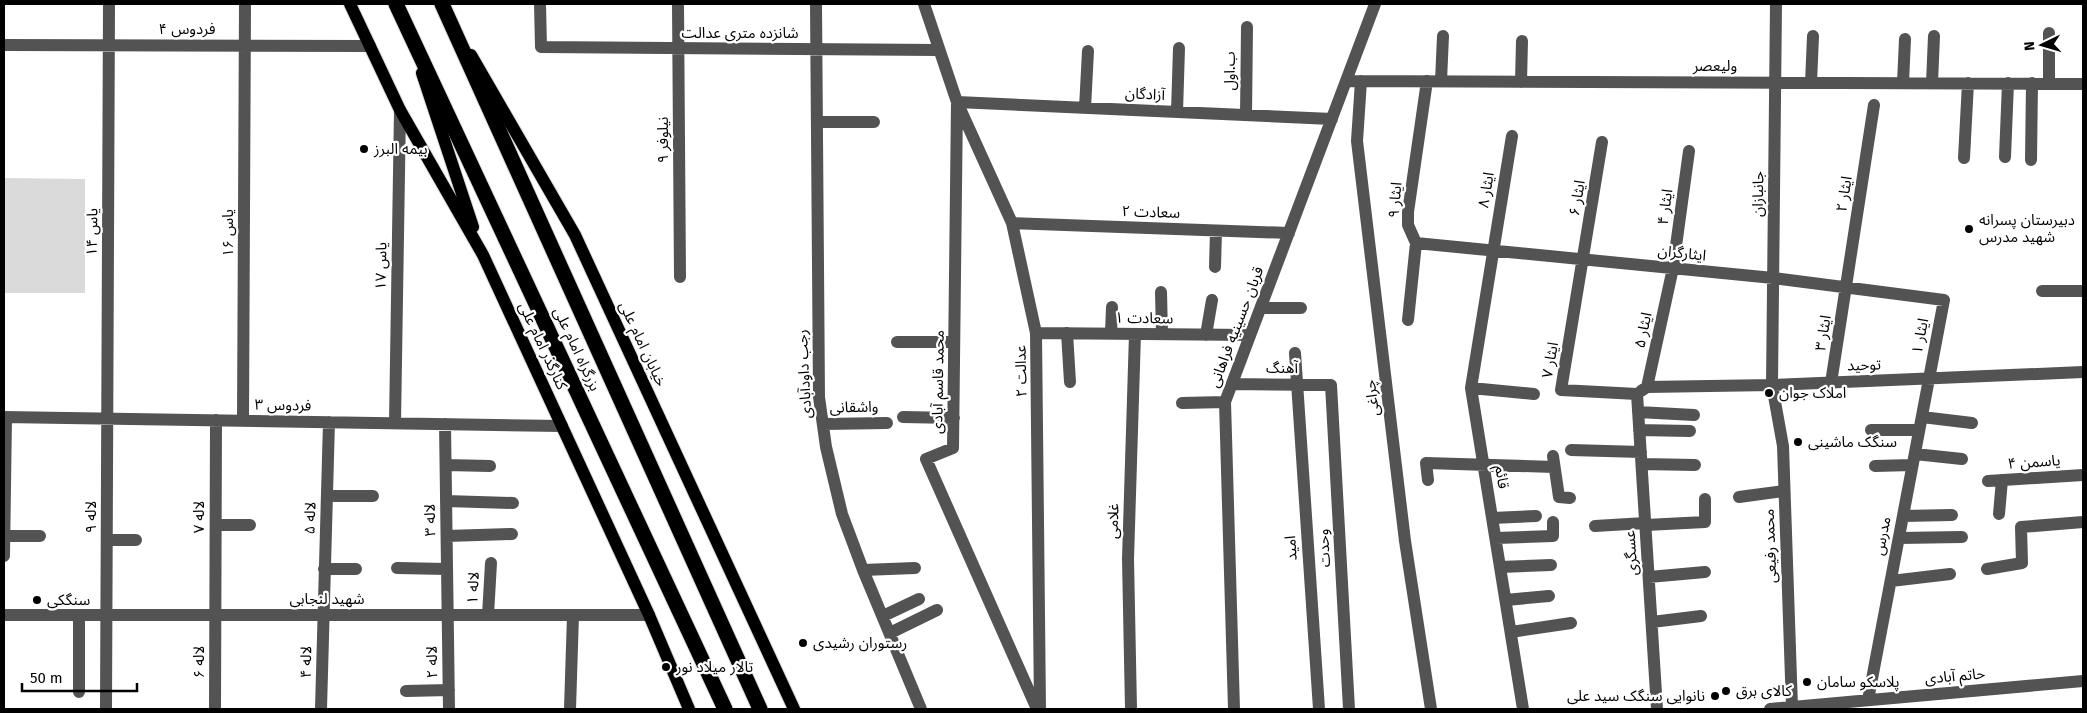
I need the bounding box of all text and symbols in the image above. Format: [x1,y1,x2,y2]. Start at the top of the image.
street label: فردوس ۴ [159,20,216,38]
north arrow [2017,20,2067,70]
street label: شانزده متری عدالت [681,24,799,42]
text: N [2021,41,2038,51]
street label: ب.اول [1221,51,1239,91]
street label: ولیعصر [1692,57,1737,75]
street label: آزادگان [1124,84,1166,104]
street label: نیلوفر ۹ [654,117,672,163]
place label: بیمه البرز [373,140,428,158]
marker: بیمه البرز [358,143,370,155]
street label: ایثار ۸ [1474,171,1498,209]
street label: جانبازان [1749,171,1767,217]
street label: ایثار ۲ [1832,175,1856,213]
street label: ایثار ۶ [1565,179,1589,217]
street label: ایثار ۹ [1384,181,1406,219]
street label: ایثار ۴ [1654,188,1676,226]
street label: سعادت ۲ [1121,202,1181,222]
street label: یاس ۱۴ [83,208,101,256]
street label: یاس ۱۶ [219,209,237,257]
place label: دبیرستان پسرانه شهید مدرس [1979,211,2075,246]
marker: دبیرستان پسرانه شهید مدرس [1963,223,1975,235]
street label: یاس ۱۷ [372,242,390,290]
street label: ایثارگران [1657,242,1707,264]
street label: قربان حسینیه فراهانی [1205,264,1267,390]
street label: کنارگذر امام علی [513,299,571,394]
street label: خیابان امام علی [614,299,671,390]
street label: بزرگراه امام علی [548,304,604,395]
street label: سعادت ۱ [1115,308,1174,328]
street label: ایثار ۵ [1630,310,1656,350]
street label: ایثار ۳ [1811,314,1835,352]
street label: ایثار ۱ [1908,317,1932,355]
street label: رجب داودآبادی [793,329,815,419]
street label: محمد قاسم آبادی [928,330,950,434]
street label: ایثار ۷ [1538,341,1562,379]
street label: عدالت ۲ [1012,344,1030,397]
street label: توحید [1847,355,1881,375]
street label: آهنگ [1266,359,1299,377]
street label: چراغی [1361,378,1384,417]
place label: املاک جوان [1779,384,1846,402]
marker: املاک جوان [1763,387,1775,399]
street label: فردوس ۳ [254,396,312,414]
street label: واشقانی [829,398,879,416]
place label: سنگک ماشینی [1808,433,1897,451]
marker: سنگک ماشینی [1792,436,1804,448]
street label: یاسمن ۴ [2007,451,2061,473]
street label: قائم [1489,464,1513,491]
street label: لاله ۹ [82,501,100,533]
street label: لاله ۷ [190,501,208,533]
street label: لاله ۵ [300,501,320,535]
street label: غلامی [1103,503,1123,539]
street label: لاله ۳ [421,504,439,536]
street label: محمد رفیعی [1760,509,1780,583]
street label: مدرس [1869,515,1895,557]
street label: وحدت [1314,528,1334,568]
street label: عسگری [1620,529,1642,576]
street label: امید [1281,535,1301,561]
street label: لاله ۱ [463,571,483,605]
street label: شهید لنجابی [290,590,365,608]
place label: سنگکی [47,591,90,609]
marker: سنگکی [31,594,43,606]
place label: رستوران رشیدی [813,634,907,652]
marker: رستوران رشیدی [797,637,809,649]
street label: لاله ۶ [190,646,208,678]
street label: لاله ۴ [297,646,315,678]
street label: لاله ۲ [423,646,441,678]
place label: تالار میلاد نور [675,658,753,676]
scale bar [22,660,138,692]
marker: تالار میلاد نور [660,661,672,673]
street label: حاتم آبادی [1924,664,1986,690]
text: 50 m [30,669,63,687]
place label: پلاسکو سامان [1817,673,1900,692]
marker: پلاسکو سامان [1801,676,1813,688]
place label: کالای برق [1736,682,1793,700]
marker: کالای برق [1720,685,1732,697]
place label: نانوایی سنگک سید علی [1567,687,1705,705]
marker: نانوایی سنگک سید علی [1709,690,1721,702]

